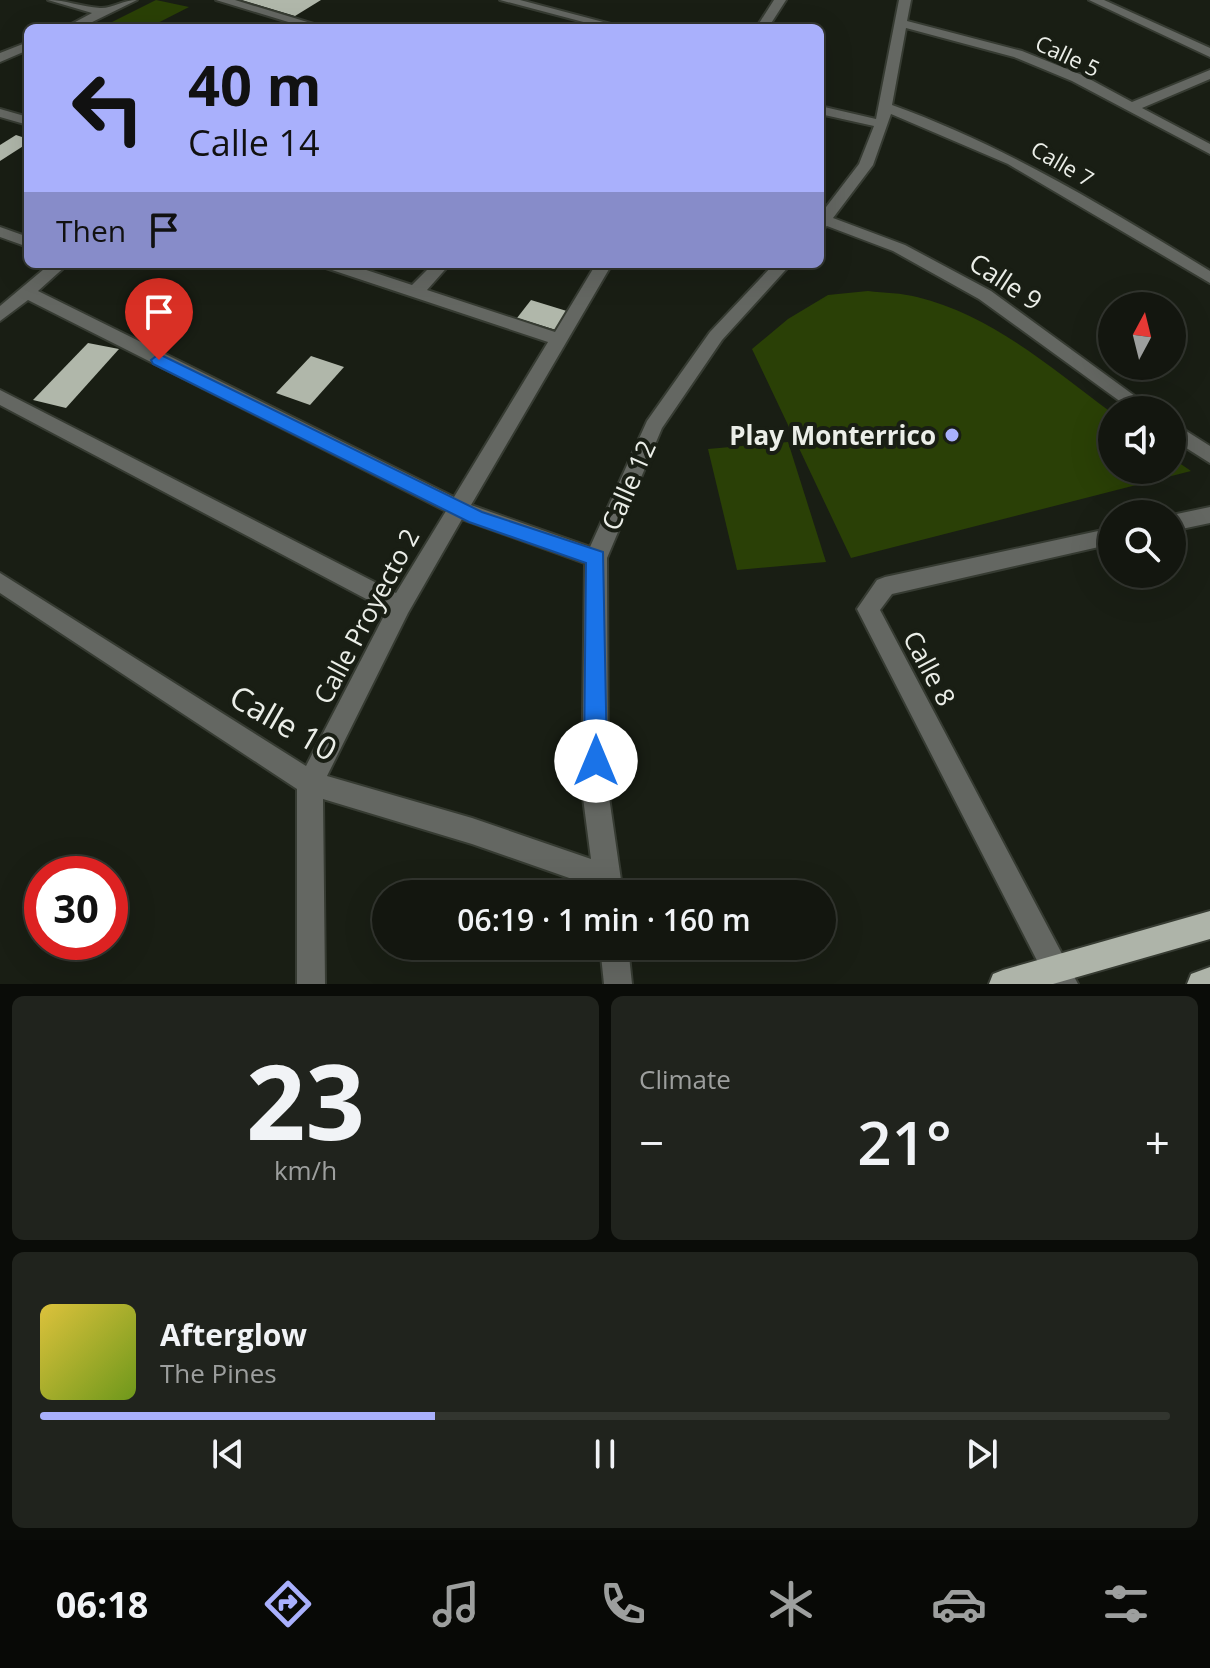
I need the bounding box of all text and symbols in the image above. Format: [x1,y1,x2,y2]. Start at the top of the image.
street label: Calle 5 [1031,27,1105,83]
text: 40 m [188,46,322,122]
icon: left [56,56,160,160]
text: Calle 14 [188,118,320,167]
street label: Calle 7 [1026,133,1100,193]
icon: arrive [142,208,186,252]
text: Then [56,210,126,251]
street label: Calle 9 [963,244,1049,318]
pin [125,278,193,360]
icon: arrive [137,290,181,334]
north arrow [1098,292,1186,380]
map controls [1098,292,1186,588]
button: sound [1098,396,1186,484]
place label: Play Monterrico [729,417,936,453]
marker: Play Monterrico [943,426,961,444]
street label: Calle 12 [592,434,664,536]
button: search [1098,500,1186,588]
street label: Calle Proyecto 2 [305,522,427,710]
street label: Calle 8 [895,624,965,712]
street label: Calle 10 [223,674,345,770]
position arrow [554,719,638,803]
speed limit sign: 30 [24,856,128,960]
text: 06:19 · 1 min · 160 m [457,899,751,940]
text: 23 [246,1029,365,1170]
text: Climate [639,1061,731,1097]
text: 21° [857,1101,952,1183]
text: − [639,1112,664,1172]
text: + [1145,1112,1170,1172]
text: km/h [274,1152,337,1188]
text: Afterglow [160,1314,307,1355]
text: The Pines [160,1355,277,1391]
icon: previous [206,1432,250,1476]
icon: pause [583,1432,627,1476]
icon: next [960,1432,1004,1476]
icon: directions [260,1576,316,1632]
icon: music [428,1576,484,1632]
icon: phone [595,1576,651,1632]
icon: climate [763,1576,819,1632]
icon: car [931,1576,987,1632]
icon: filters [1098,1576,1154,1632]
text: 06:18 [56,1580,148,1629]

